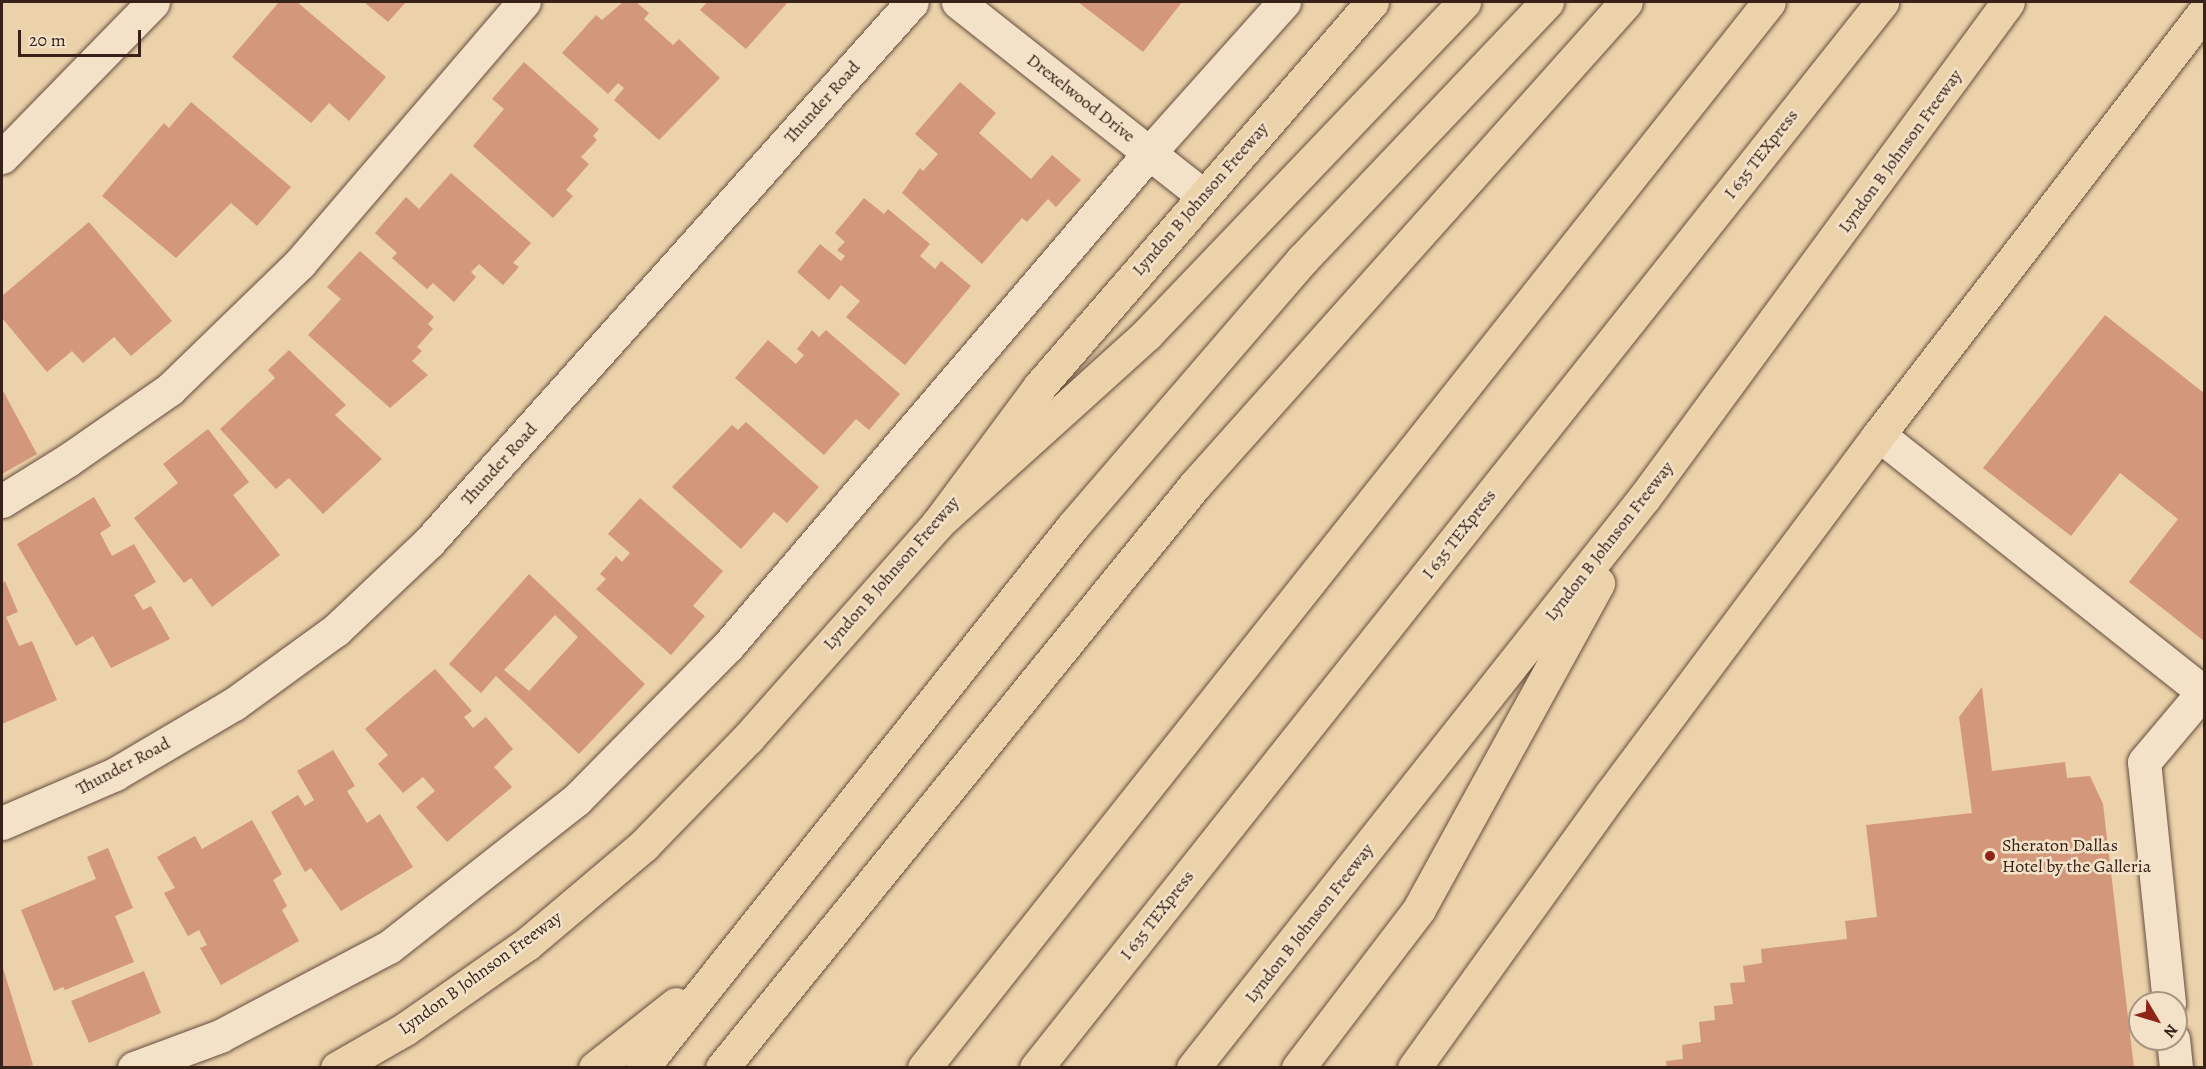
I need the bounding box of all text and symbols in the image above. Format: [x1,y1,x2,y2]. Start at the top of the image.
scale bar [21,18,144,56]
text: 20 m [29,28,66,52]
street label: Drexelwood Drive [1022,49,1140,147]
street label: Thunder Road [779,56,865,148]
street label: Lyndon B Johnson Freeway [1833,65,1967,237]
street label: I 635 TEXpress [1719,105,1803,203]
street label: Lyndon B Johnson Freeway [1127,118,1273,280]
street label: Thunder Road [456,418,542,510]
street label: Lyndon B Johnson Freeway [1540,457,1678,625]
street label: I 635 TEXpress [1417,485,1501,583]
street label: Lyndon B Johnson Freeway [818,492,964,654]
street label: Thunder Road [72,732,174,800]
place label: Sheraton Dallas Hotel by the Galleria [2002,835,2151,878]
street label: Lyndon B Johnson Freeway [1240,839,1378,1007]
marker: Sheraton Dallas Hotel by the Galleria [1983,849,1997,863]
street label: I 635 TEXpress [1115,866,1199,964]
street label: Lyndon B Johnson Freeway [394,906,566,1040]
north arrow [2128,991,2188,1051]
text: N [2158,1019,2183,1042]

